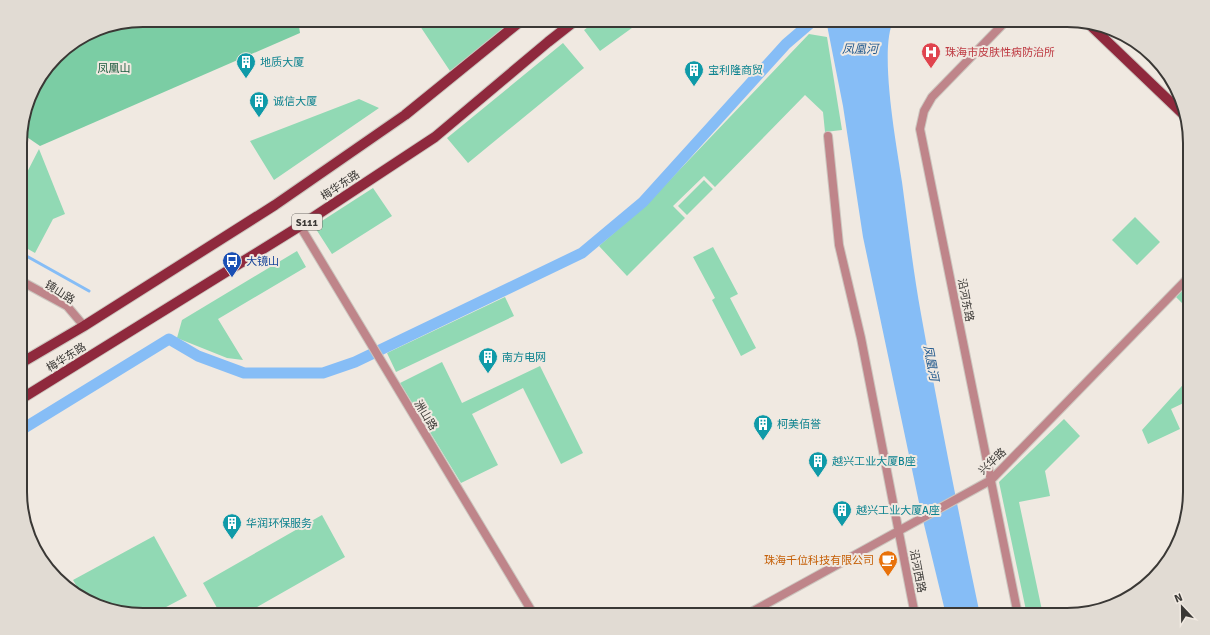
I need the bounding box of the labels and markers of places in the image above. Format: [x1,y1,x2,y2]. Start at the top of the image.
hospital icon: 珠海市皮肤性病防治所 [920,41,942,69]
place label: 珠海市皮肤性病防治所 [945,46,1055,59]
building icon: 地质大厦 [235,51,257,79]
place label: 地质大厦 [260,56,304,69]
building icon: 宝利隆商贸 [683,59,705,87]
place label: 宝利隆商贸 [708,64,763,77]
building icon: 诚信大厦 [248,90,270,118]
place label: 诚信大厦 [273,95,317,108]
bus stop icon: 大镜山 [221,250,243,278]
place label: 大镜山 [246,255,279,268]
building icon: 南方电网 [477,346,499,374]
place label: 南方电网 [502,351,546,364]
building icon: 柯美佰誉 [752,413,774,441]
place label: 柯美佰誉 [777,418,821,431]
building icon: 越兴工业大厦B座 [807,450,829,478]
place label: 越兴工业大厦B座 [832,455,916,468]
building icon: 越兴工业大厦A座 [831,499,853,527]
place label: 越兴工业大厦A座 [856,504,940,517]
building icon: 华润环保服务 [221,512,243,540]
place label: 华润环保服务 [246,517,312,530]
cafe icon: 珠海千位科技有限公司 [877,549,899,577]
place label: 珠海千位科技有限公司 [764,554,874,567]

